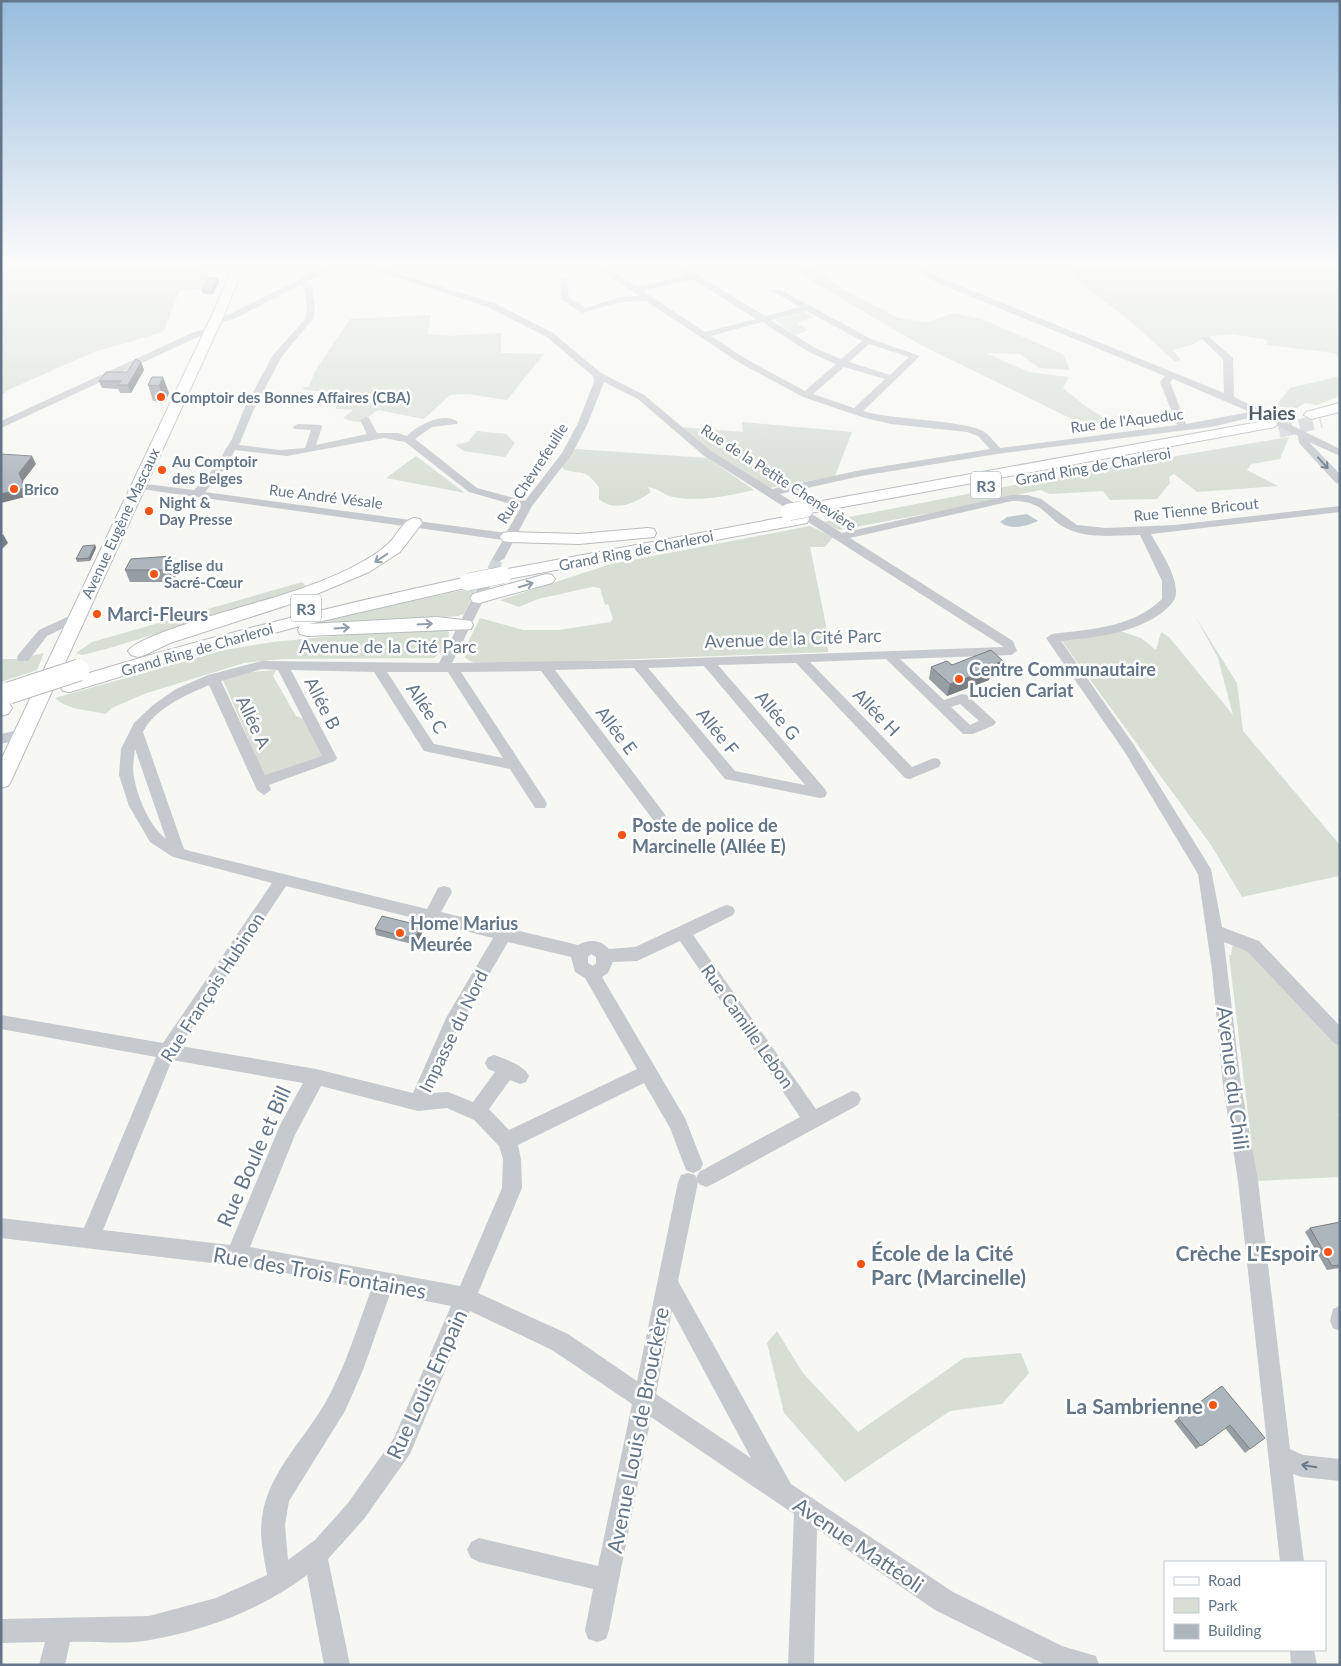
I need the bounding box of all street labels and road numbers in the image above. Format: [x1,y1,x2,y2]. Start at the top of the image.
street label: Rue de l'Aqueduc [1069,404,1185,436]
street label: Rue Chèvrefeuille [493,419,571,527]
street label: Rue de la Petite Chenevière [698,420,860,534]
street label: Grand Ring de Charleroi [1014,443,1172,489]
street label: Avenue Eugène Mascaux [77,444,163,601]
road number: R3 [971,472,1001,498]
street label: Rue André Vésale [268,480,384,512]
street label: Rue Tienne Bricout [1133,493,1260,525]
street label: Grand Ring de Charleroi [557,526,715,574]
road number: R3 [291,594,321,622]
street label: Grand Ring de Charleroi [119,619,275,679]
street label: Avenue de la Cité Parc [704,624,882,652]
street label: Avenue de la Cité Parc [299,635,477,657]
street label: Allée B [301,673,345,733]
street label: Allée C [402,679,452,737]
street label: Allée H [849,683,905,741]
street label: Allée G [751,686,805,744]
street label: Allée A [232,692,276,753]
street label: Allée E [592,702,642,758]
street label: Allée F [692,703,744,759]
street label: Rue François Hubinon [156,908,268,1066]
street label: Rue Camille Lebon [697,960,799,1092]
street label: Impasse du Nord [414,966,492,1096]
street label: Avenue du Chili [1213,1005,1255,1151]
street label: Rue Boule et Bill [211,1082,295,1230]
street label: Rue des Trois Fontaines [212,1241,428,1303]
street label: Rue Louis Empain [380,1305,472,1463]
street label: Avenue Louis de Brouckère [601,1305,673,1555]
street label: Avenue Mattéoli [789,1491,929,1597]

